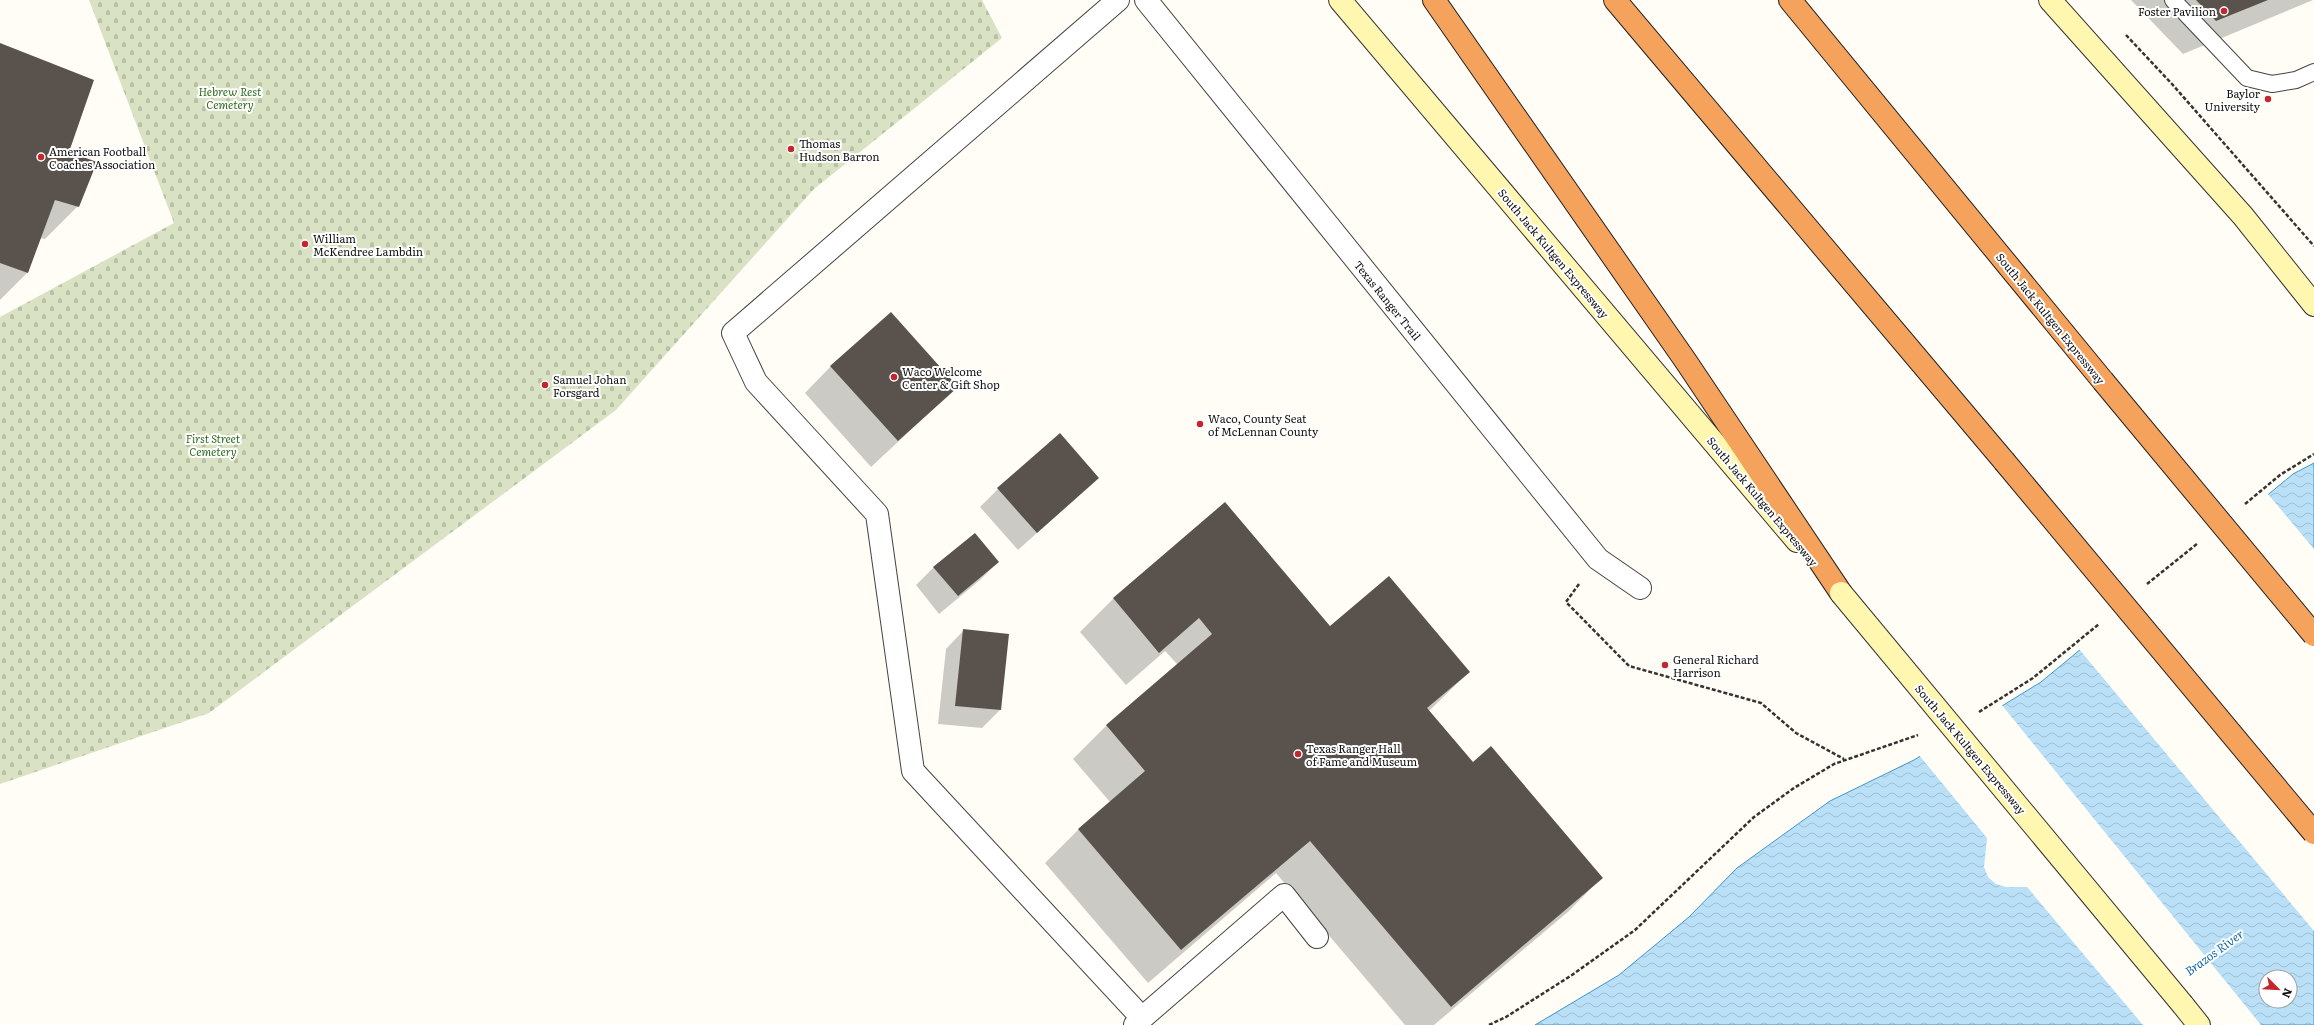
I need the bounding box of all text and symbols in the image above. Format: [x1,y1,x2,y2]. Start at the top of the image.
place label: Foster Pavilion [2138,3,2216,19]
marker: Foster Pavilion [2219,6,2229,16]
park label: Hebrew Rest Cemetery [199,83,262,112]
place label: Baylor University [2205,85,2261,114]
marker: Baylor University [2263,94,2273,104]
place label: Thomas Hudson Barron [799,135,880,164]
place label: American Football Coaches Association [49,143,155,172]
marker: Thomas Hudson Barron [786,144,796,154]
marker: American Football Coaches Association [36,152,46,162]
street label: South Jack Kultgen Expressway [1495,185,1613,322]
place label: William McKendree Lambdin [313,230,423,259]
marker: William McKendree Lambdin [300,239,310,249]
street label: South Jack Kultgen Expressway [1993,249,2109,388]
street label: Texas Ranger Trail [1351,257,1425,344]
place label: Waco Welcome Center & Gift Shop [902,363,1000,392]
place label: Samuel Johan Forsgard [553,371,626,400]
marker: Waco Welcome Center & Gift Shop [889,372,899,382]
marker: Samuel Johan Forsgard [540,380,550,390]
place label: Waco, County Seat of McLennan County [1208,410,1319,439]
marker: Waco, County Seat of McLennan County [1195,419,1205,429]
park label: First Street Cemetery [186,430,241,459]
street label: South Jack Kultgen Expressway [1704,433,1822,570]
place label: General Richard Harrison [1673,651,1759,680]
marker: General Richard Harrison [1660,660,1670,670]
street label: South Jack Kultgen Expressway [1912,681,2030,818]
place label: Texas Ranger Hall of Fame and Museum [1306,740,1418,769]
marker: Texas Ranger Hall of Fame and Museum [1293,749,1303,759]
water label: Brazos River [2181,924,2247,979]
north arrow [2258,969,2298,1009]
text: N [2279,986,2297,1001]

